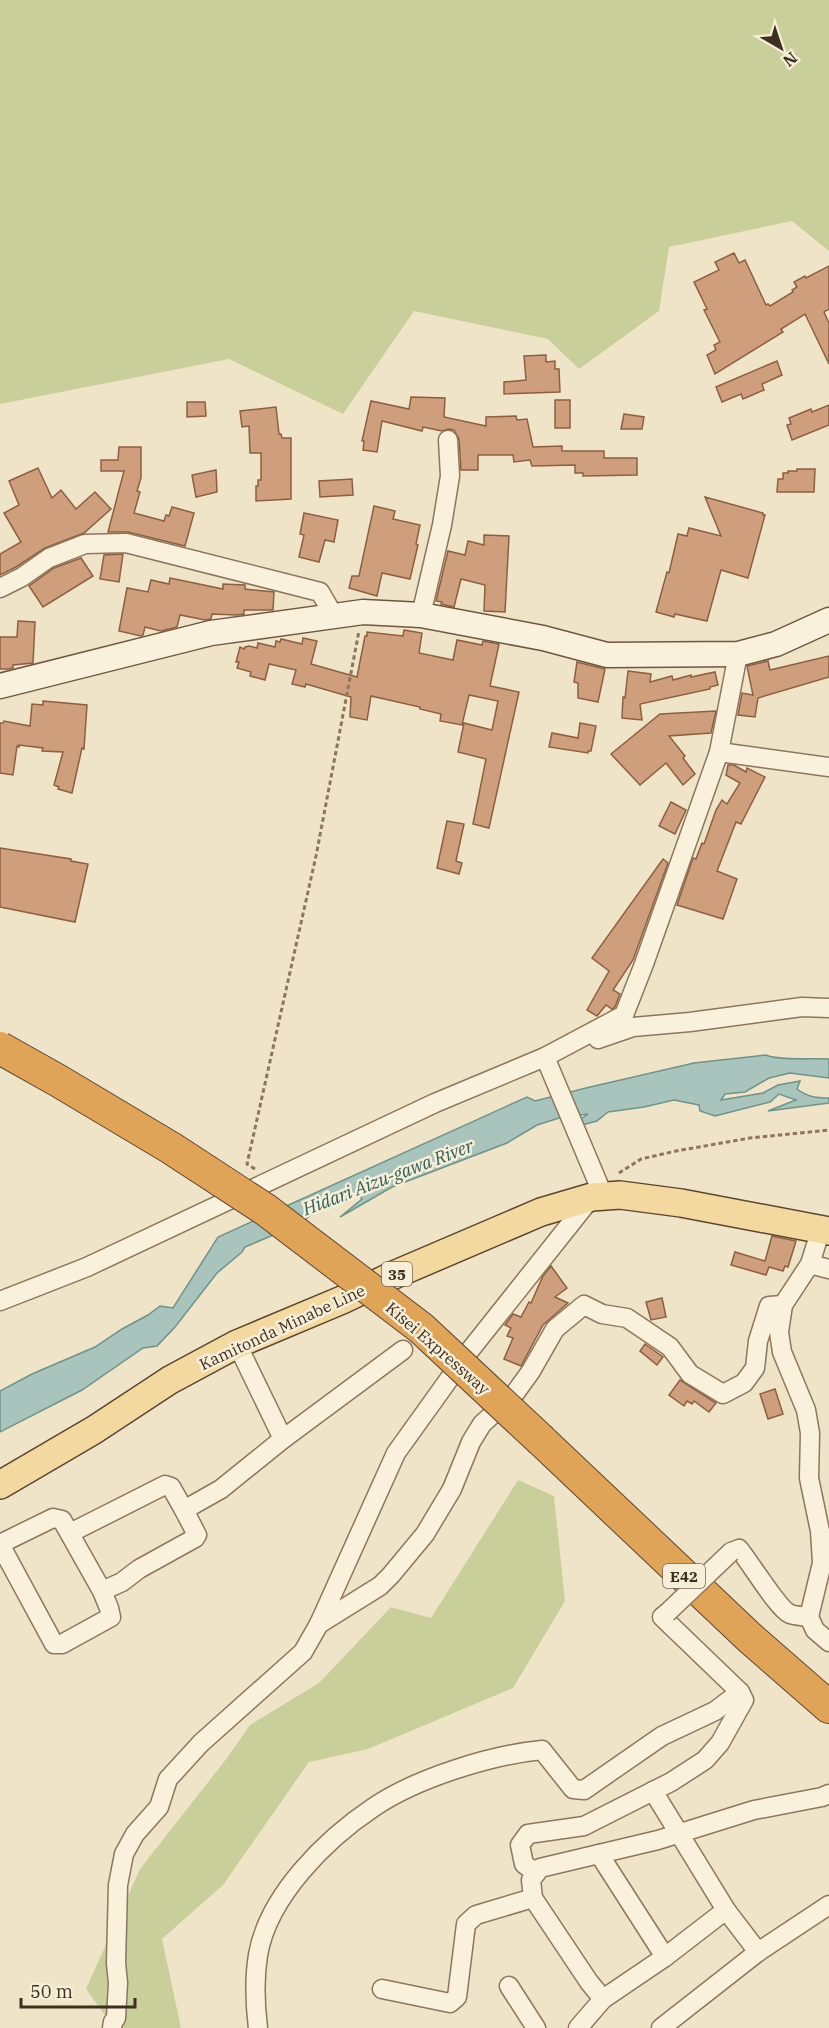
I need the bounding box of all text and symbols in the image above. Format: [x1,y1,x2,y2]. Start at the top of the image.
north arrow [751,18,811,78]
text: N [779,48,802,71]
water label: Hidari Aizu-gawa River [298,1133,478,1221]
road number: 35 [382,1262,412,1286]
street label: Kamitonda Minabe Line [196,1280,368,1374]
street label: Kisei Expressway [382,1297,494,1399]
road number: E42 [663,1564,705,1588]
scale bar [21,1971,135,2009]
text: 50 m [30,1980,73,2003]

